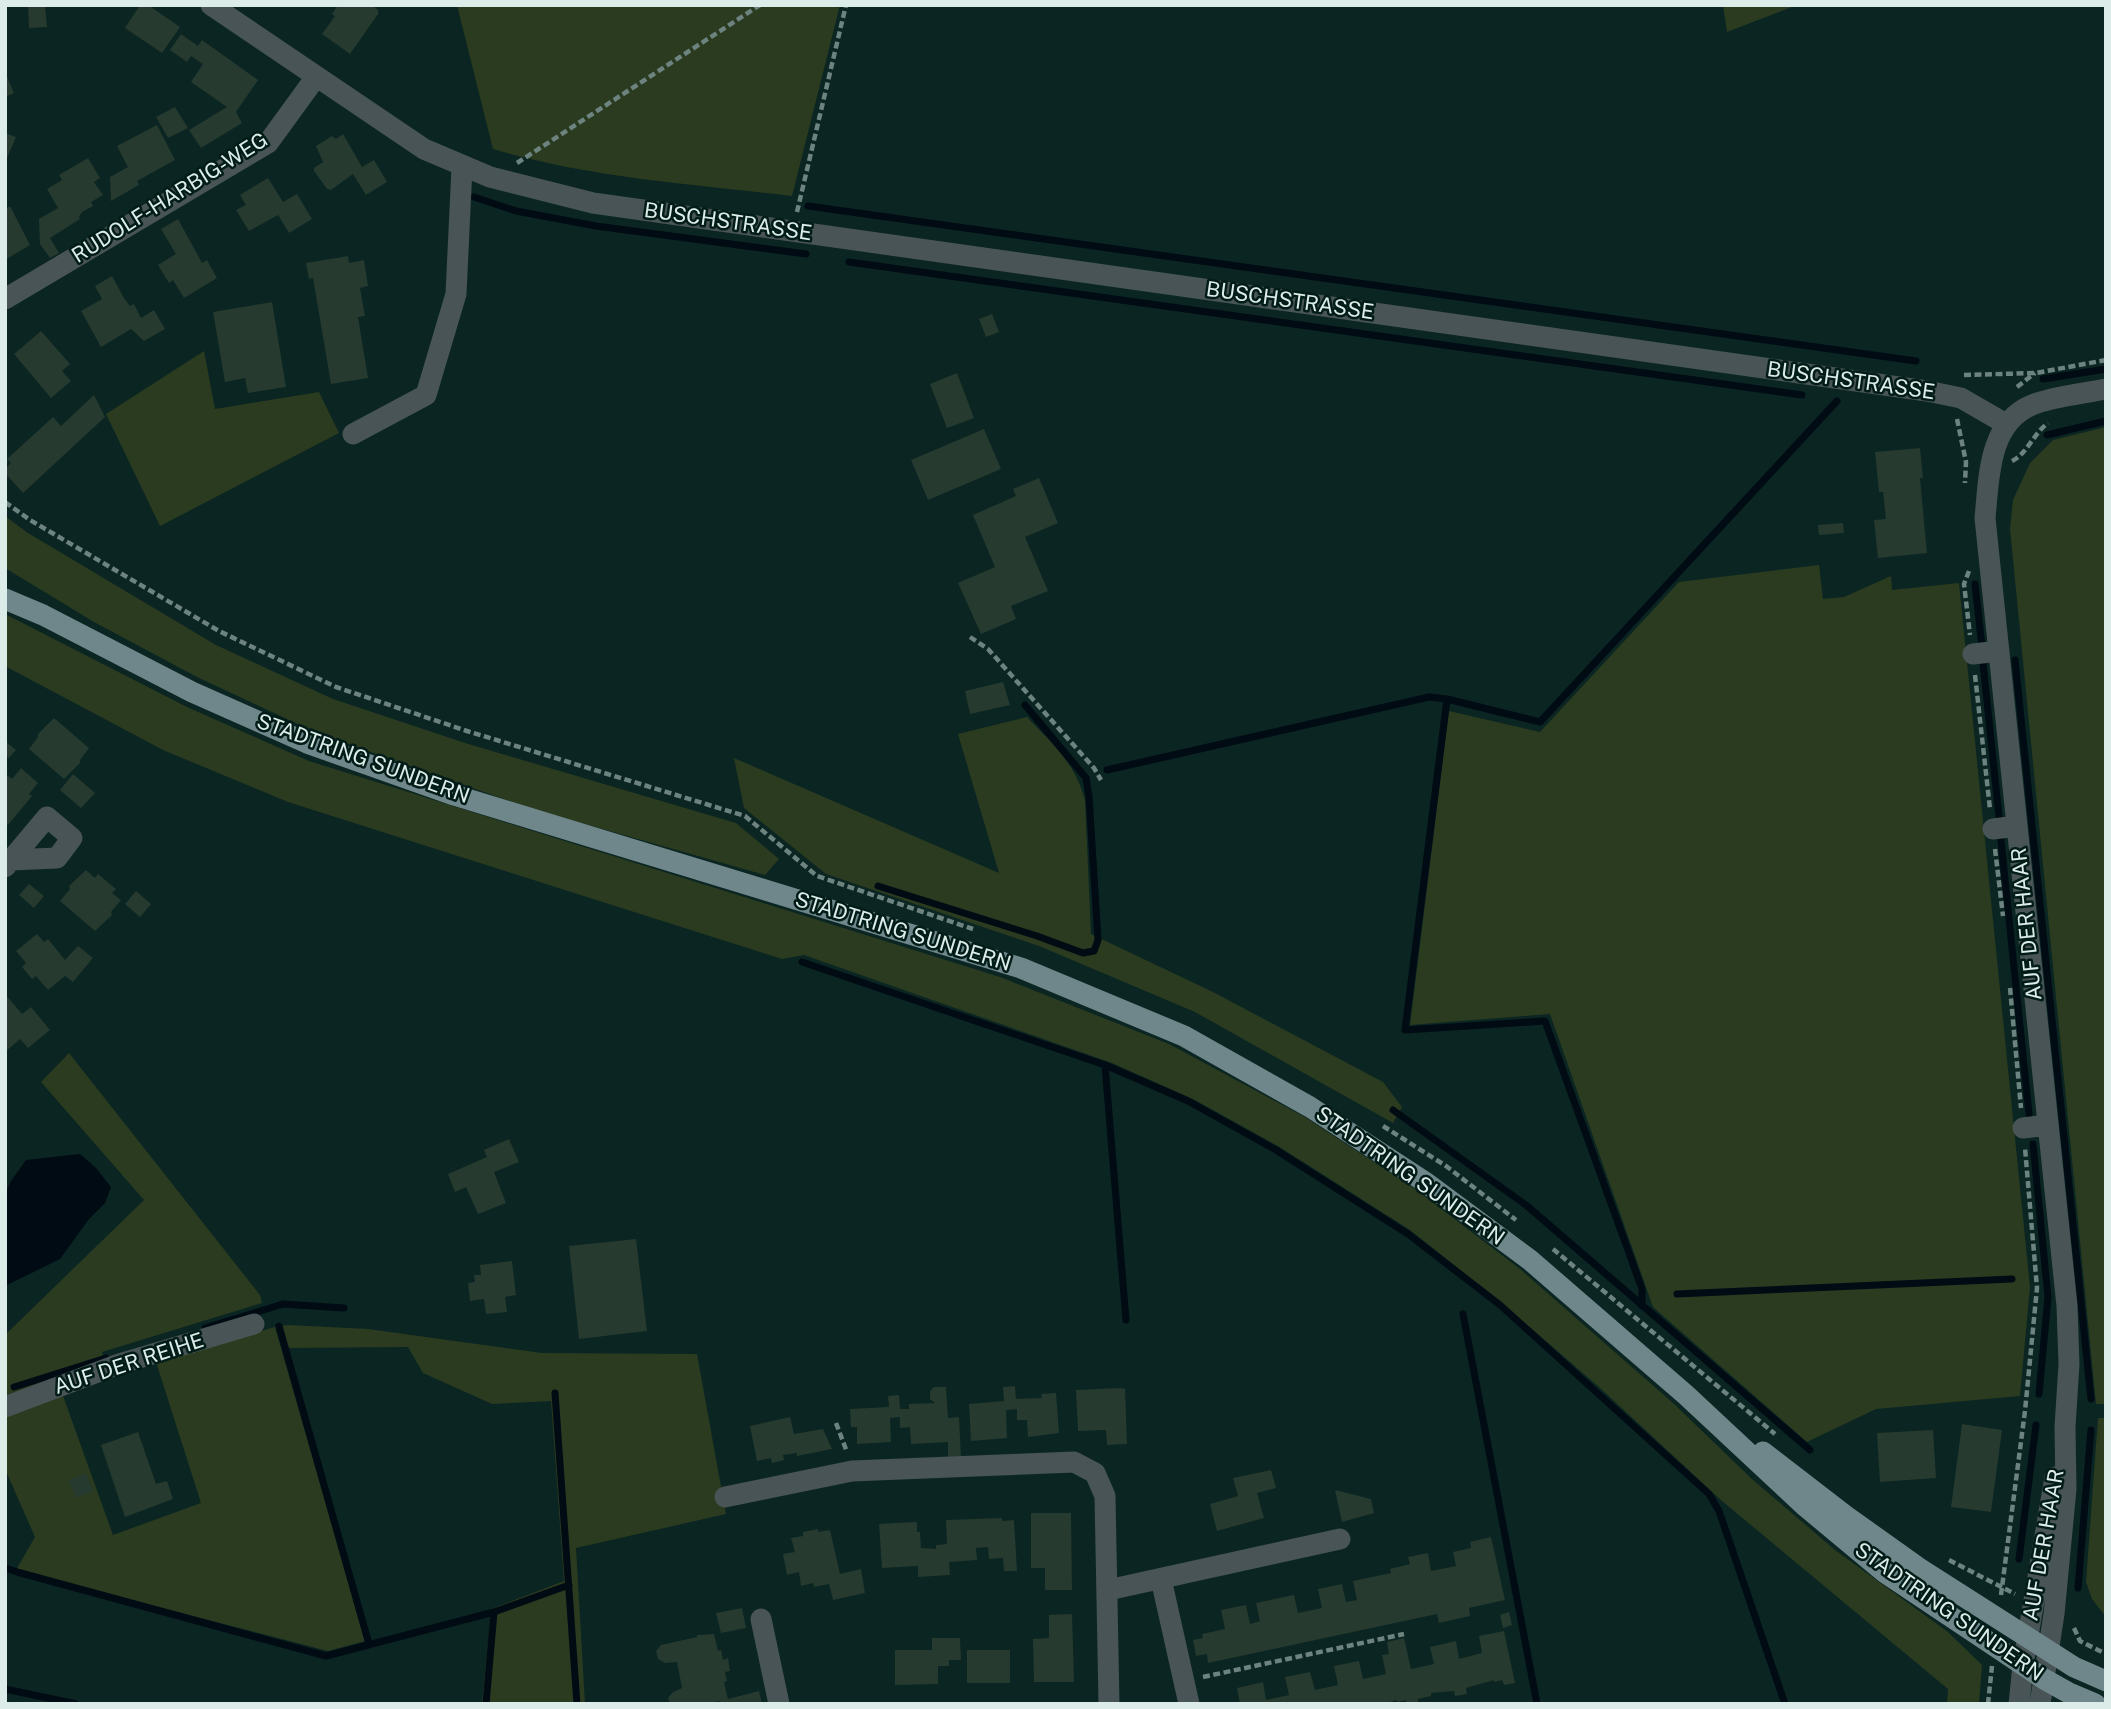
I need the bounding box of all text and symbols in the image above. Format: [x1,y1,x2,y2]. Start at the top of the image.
street label: RUDOLF-HARBIG-WEG [67,127,273,269]
street label: BUSCHSTRASSE [642,198,814,246]
street label: BUSCHSTRASSE [1204,277,1376,325]
street label: BUSCHSTRASSE [1765,357,1937,405]
street label: STADTRING SUNDERN [253,709,473,809]
street label: AUF DER HAAR [2006,846,2048,1002]
street label: STADTRING SUNDERN [792,887,1014,977]
street label: STADTRING SUNDERN [1311,1101,1509,1251]
street label: AUF DER REIHE [51,1328,207,1400]
street label: AUF DER HAAR [2018,1467,2070,1623]
street label: STADTRING SUNDERN [1850,1537,2048,1687]

